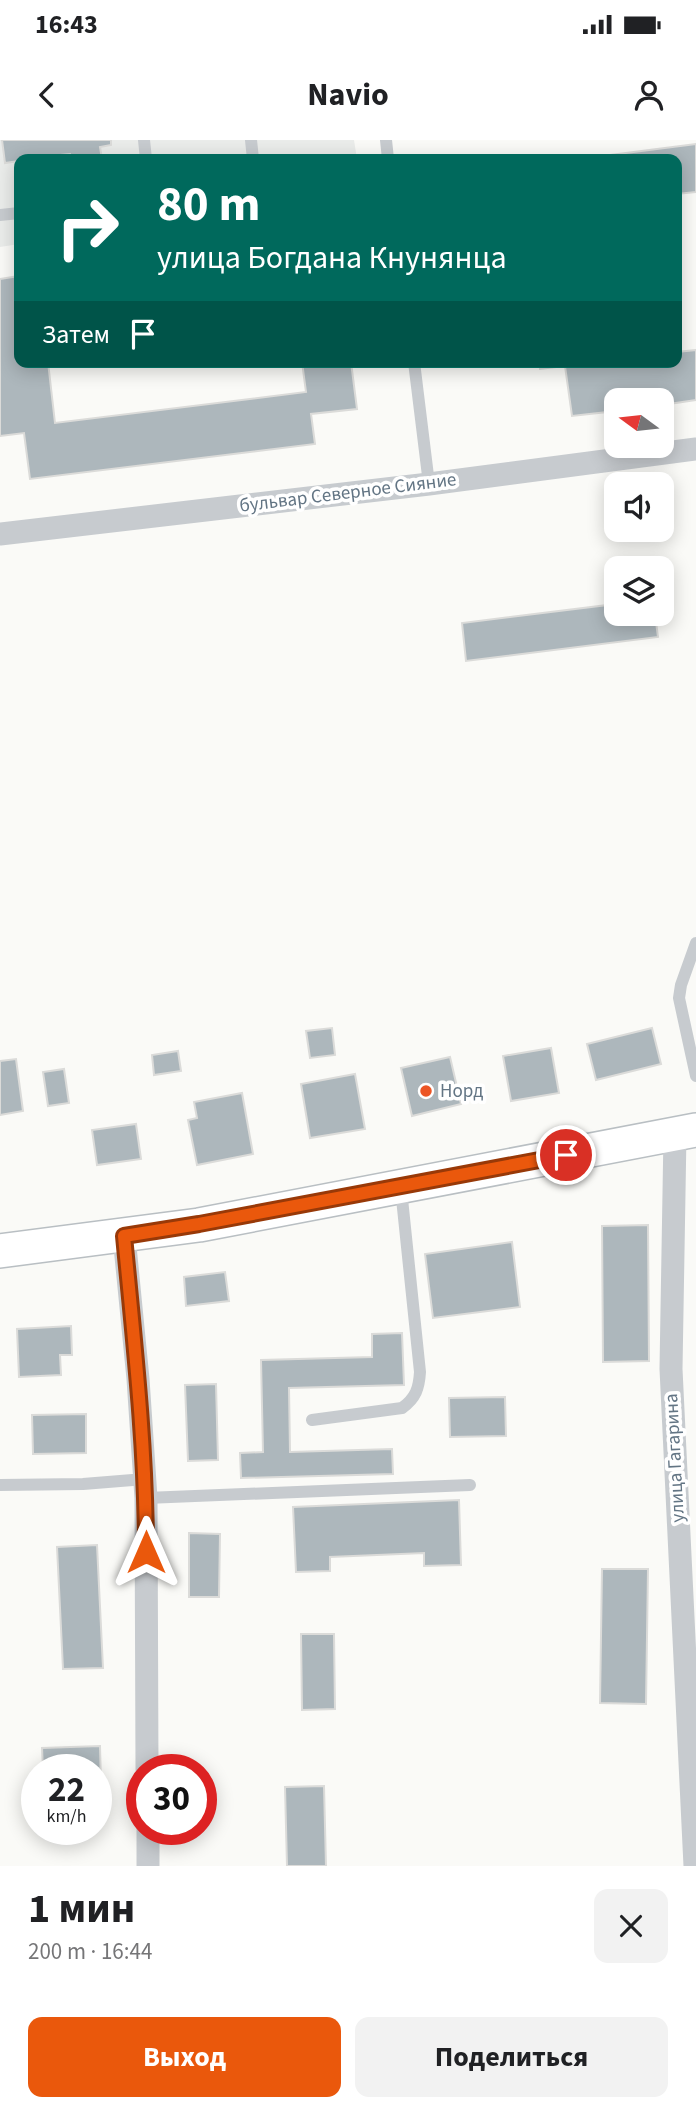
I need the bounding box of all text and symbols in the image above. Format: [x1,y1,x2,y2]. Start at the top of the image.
text: 16:43 [35,6,98,43]
text: Navio [307,72,389,118]
icon: back [28,76,66,114]
icon: person [630,76,668,114]
text: 80 m [157,170,261,240]
icon: right [42,182,133,273]
text: улица Богдана Кнунянца [157,235,507,281]
icon: arrive [124,315,162,353]
text: Затем [42,316,110,353]
north arrow [604,388,674,458]
map controls [604,388,674,626]
street label: бульвар Северное Сияние [238,466,458,520]
button: sound [604,472,674,542]
button: layers [604,556,674,626]
place label: Норд [440,1078,483,1105]
marker: Норд [418,1083,434,1099]
pin [536,1125,596,1185]
icon: arrive [547,1136,585,1174]
street label: улица Гагарина [658,1393,692,1523]
position arrow [109,1515,183,1589]
speed limit sign: 30 [126,1754,217,1845]
text: 22 [48,1765,85,1815]
text: km/h [47,1804,86,1829]
text: 1 мин [28,1879,135,1939]
button: close [594,1889,668,1963]
text: 200 m · 16:44 [28,1935,152,1968]
button: Выход [28,2017,341,2097]
button: Поделиться [355,2017,668,2097]

